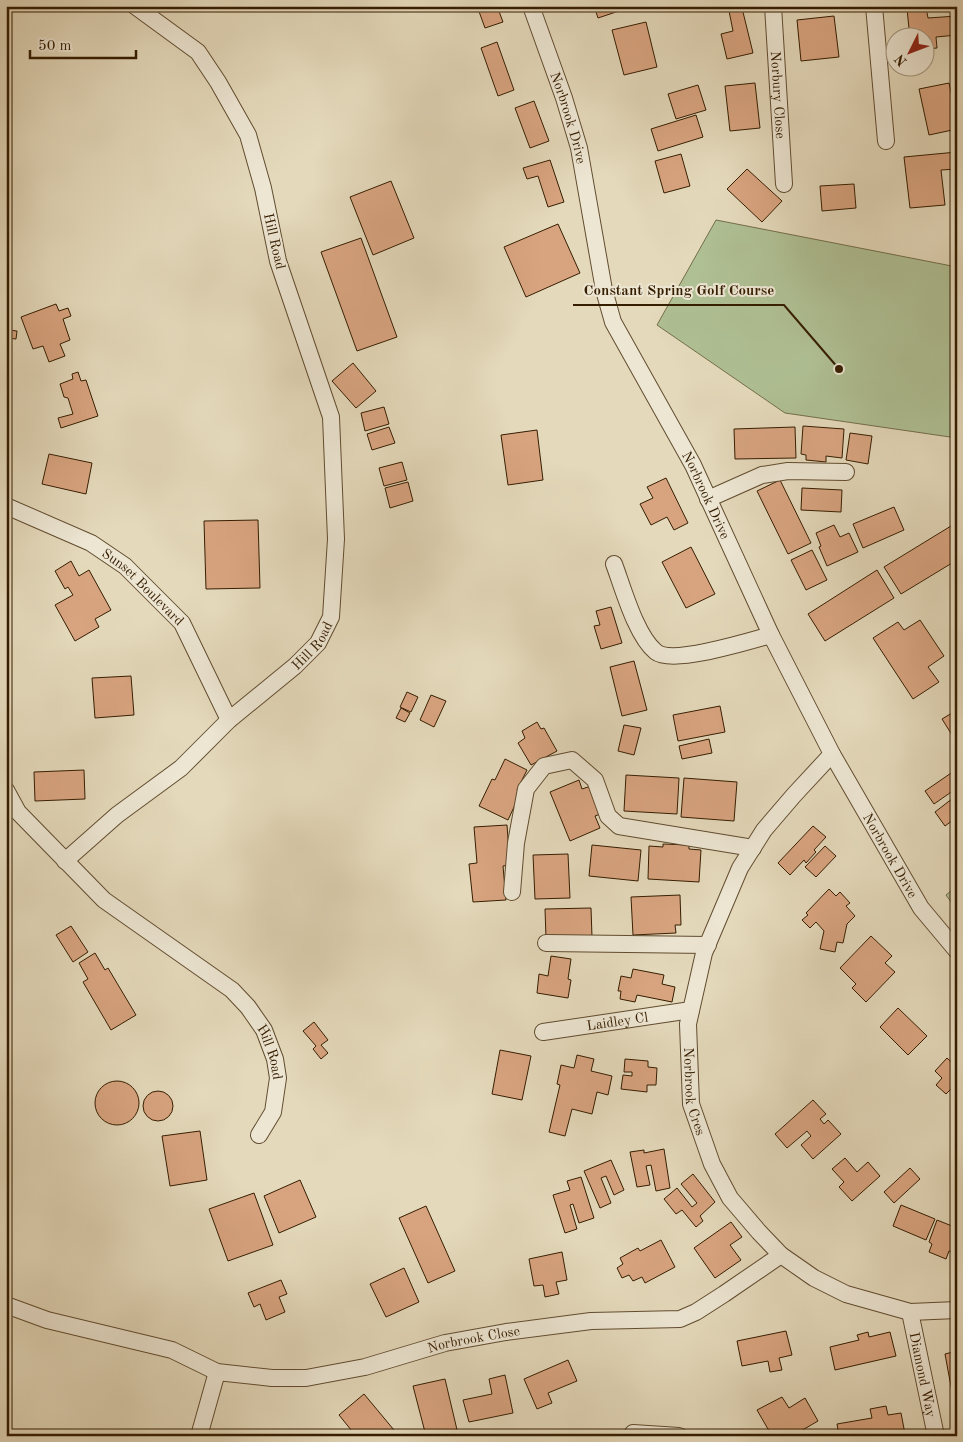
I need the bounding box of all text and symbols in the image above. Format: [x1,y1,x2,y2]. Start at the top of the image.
scale bar [30,28,136,60]
north arrow [886,28,936,78]
text: 50 m [38,39,72,54]
street label: Norbury Close [768,51,787,139]
text: N [892,51,910,69]
street label: Norbrook Drive [547,70,588,165]
street label: Hill Road [261,212,287,271]
callout: Constant Spring Golf Course [573,275,784,305]
text: Constant Spring Golf Course [584,284,774,299]
street label: Norbrook Drive [679,449,732,541]
street label: Sunset Boulevard [99,546,186,629]
street label: Hill Road [290,620,336,673]
street label: Norbrook Drive [860,811,920,901]
street label: Laidley Cl [586,1010,649,1033]
street label: Hill Road [254,1022,284,1081]
street label: Norbrook Cres [681,1047,707,1137]
street label: Norbrook Close [426,1324,521,1356]
street label: Diamond Way [906,1331,938,1419]

